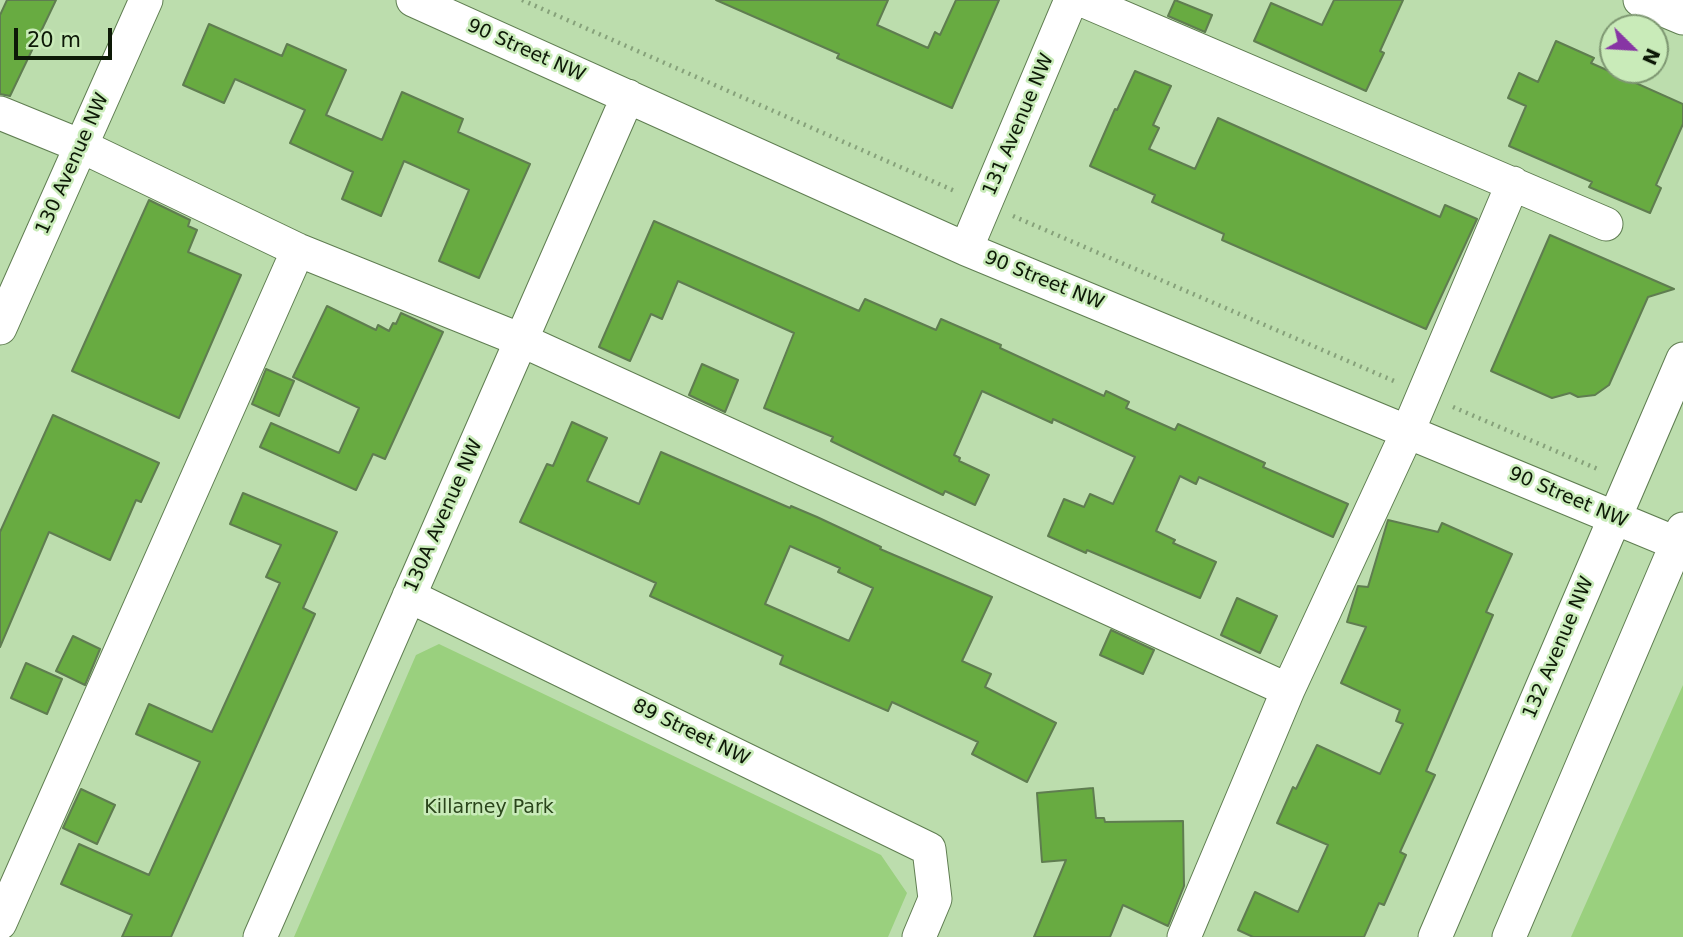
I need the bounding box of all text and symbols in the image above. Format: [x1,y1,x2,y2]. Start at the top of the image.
scale bar [18,14,116,58]
north arrow [1599,14,1669,84]
street label: 90 Street NW [463,15,589,87]
text: 20 m [27,28,81,52]
text: N [1638,45,1665,68]
street label: 131 Avenue NW [979,51,1059,199]
street label: 130 Avenue NW [32,90,114,238]
street label: 90 Street NW [981,247,1107,315]
street label: 130A Avenue NW [400,436,488,596]
street label: 90 Street NW [1505,463,1631,533]
street label: 132 Avenue NW [1519,574,1599,722]
street label: 89 Street NW [629,695,753,771]
park label: Killarney Park [424,797,554,819]

